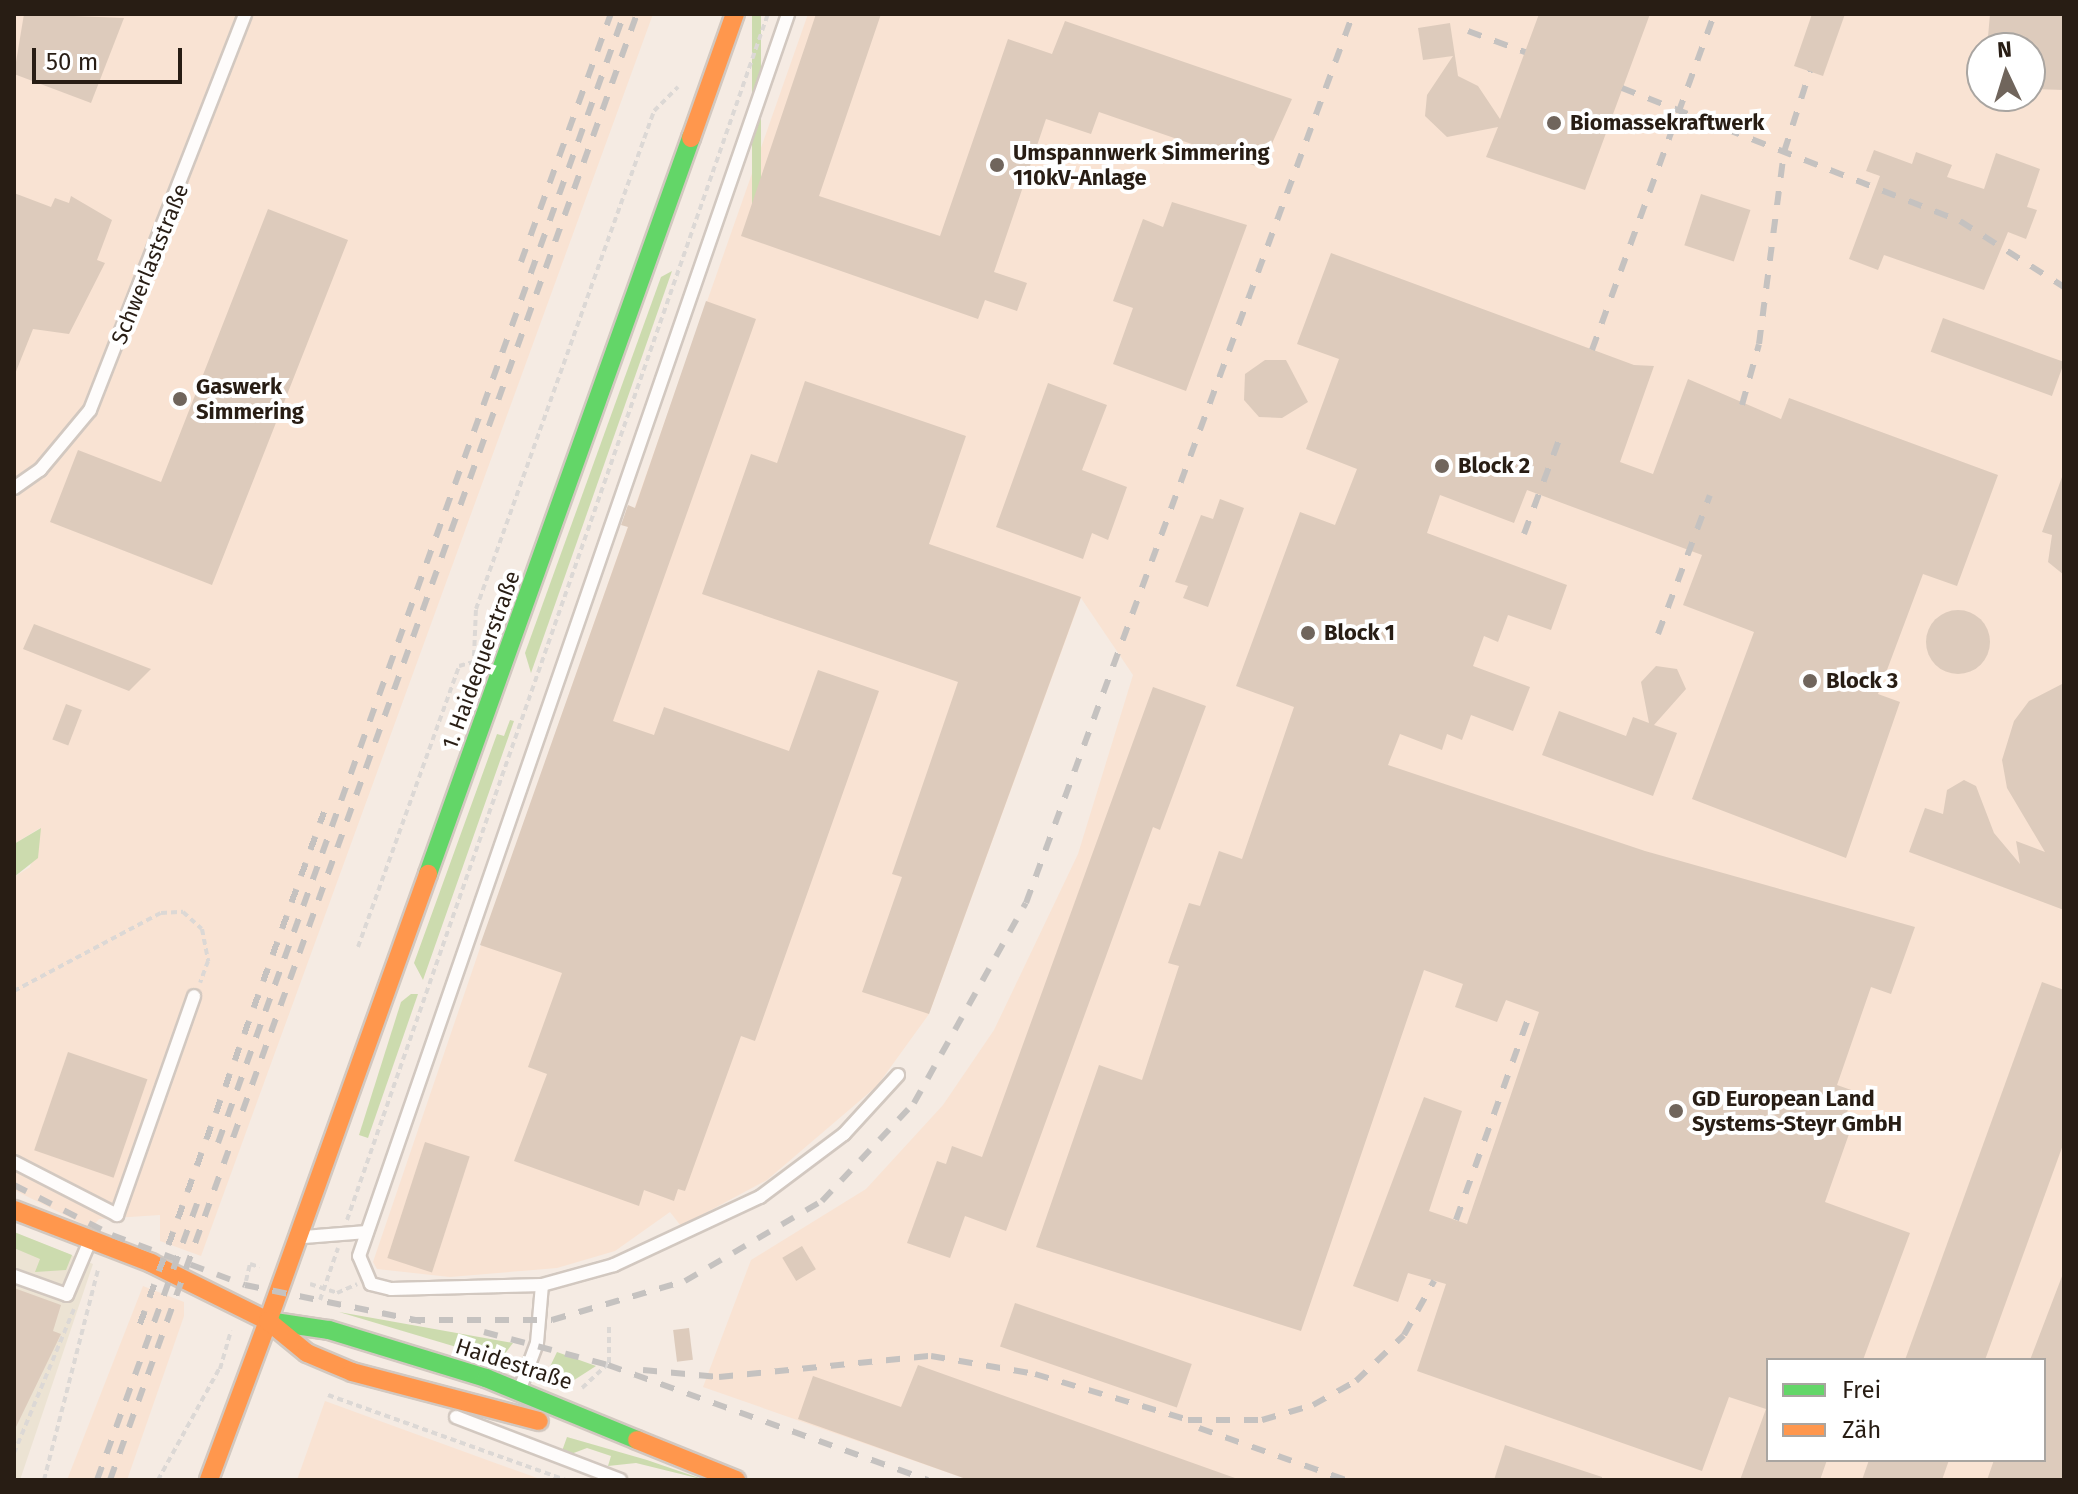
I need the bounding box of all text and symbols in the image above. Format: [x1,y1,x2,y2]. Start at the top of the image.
scale bar [36,32,186,82]
north arrow [1966,32,2046,112]
text: N [1996,36,2013,64]
text: 50 m [46,48,98,76]
place label: Biomassekraftwerk [1570,110,1764,136]
marker: Biomassekraftwerk [1545,114,1563,132]
place label: Umspannwerk Simmering 110kV-Anlage [1013,139,1270,190]
marker: Umspannwerk Simmering 110kV-Anlage [988,156,1006,174]
street label: Schwerlaststraße [106,180,194,348]
place label: Gaswerk Simmering [196,373,304,424]
marker: Gaswerk Simmering [171,390,189,408]
place label: Block 2 [1458,453,1530,479]
marker: Block 2 [1433,457,1451,475]
street label: 1. Haidequerstraße [436,567,526,753]
place label: Block 1 [1324,620,1395,646]
marker: Block 1 [1299,624,1317,642]
place label: Block 3 [1826,668,1898,694]
marker: Block 3 [1801,672,1819,690]
place label: GD European Land Systems-Steyr GmbH [1692,1085,1902,1136]
marker: GD European Land Systems-Steyr GmbH [1667,1102,1685,1120]
street label: Haidestraße [452,1333,576,1395]
legend [1766,1358,2046,1462]
text: Frei [1842,1376,1881,1404]
text: Zäh [1842,1416,1881,1444]

